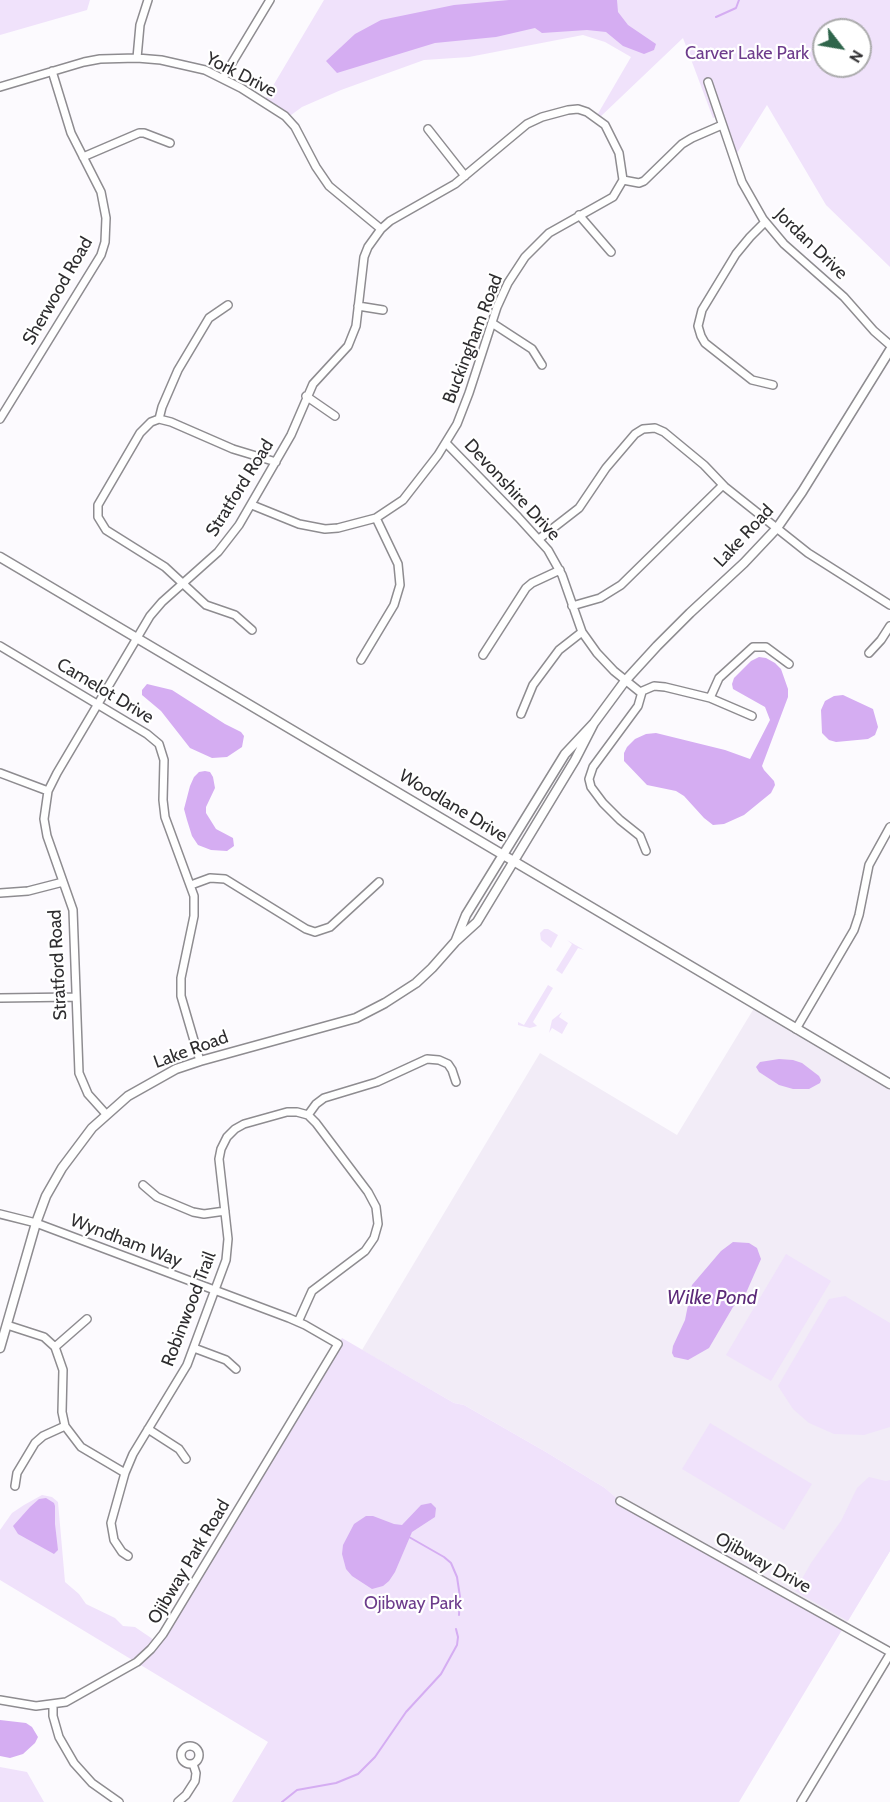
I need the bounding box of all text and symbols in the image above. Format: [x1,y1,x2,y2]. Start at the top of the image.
north arrow [812,18,872,78]
park label: Carver Lake Park [685,43,809,65]
text: N [845,47,867,66]
street label: York Drive [202,48,280,102]
street label: Jordan Drive [770,204,852,284]
street label: Sherwood Road [18,233,98,349]
street label: Buckingham Road [438,271,508,407]
street label: Stratford Road [202,435,278,541]
street label: Devonshire Drive [459,435,565,545]
street label: Lake Road [710,500,778,572]
street label: Camelot Drive [53,654,157,728]
street label: Woodlane Drive [395,765,511,847]
street label: Stratford Road [44,909,72,1021]
street label: Lake Road [151,1027,231,1073]
street label: Wyndham Way [67,1210,185,1272]
street label: Robinwood Trail [157,1249,221,1369]
water label: Wilke Pond [667,1286,757,1310]
street label: Ojibway Park Road [143,1496,235,1628]
street label: Ojibway Drive [711,1528,815,1598]
park label: Ojibway Park [364,1593,462,1615]

